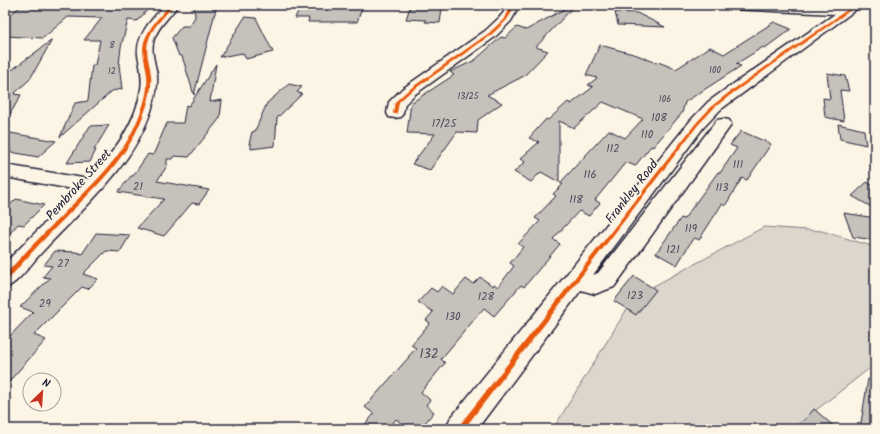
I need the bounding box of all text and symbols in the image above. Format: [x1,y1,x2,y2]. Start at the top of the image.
house number: 8 [109,38,115,53]
house number: 100 [709,63,721,78]
house number: 12 [108,64,116,79]
house number: 13/25 [457,89,480,104]
house number: 106 [659,92,671,107]
house number: 108 [651,109,667,127]
house number: 17/25 [432,115,457,133]
house number: 110 [641,126,654,144]
house number: 112 [606,140,620,158]
street label: Pembroke Street [41,144,118,226]
street label: Frankley Road [600,155,664,229]
house number: 111 [733,156,743,174]
house number: 116 [583,166,597,184]
house number: 21 [133,178,143,196]
house number: 113 [715,179,729,197]
house number: 118 [569,191,583,209]
house number: 119 [685,220,698,238]
house number: 121 [666,241,680,259]
house number: 27 [57,255,70,273]
house number: 123 [627,287,643,305]
house number: 128 [478,288,495,306]
house number: 29 [39,295,52,313]
house number: 130 [445,308,461,326]
house number: 132 [419,344,439,365]
north arrow [22,372,62,412]
text: N [39,374,53,393]

